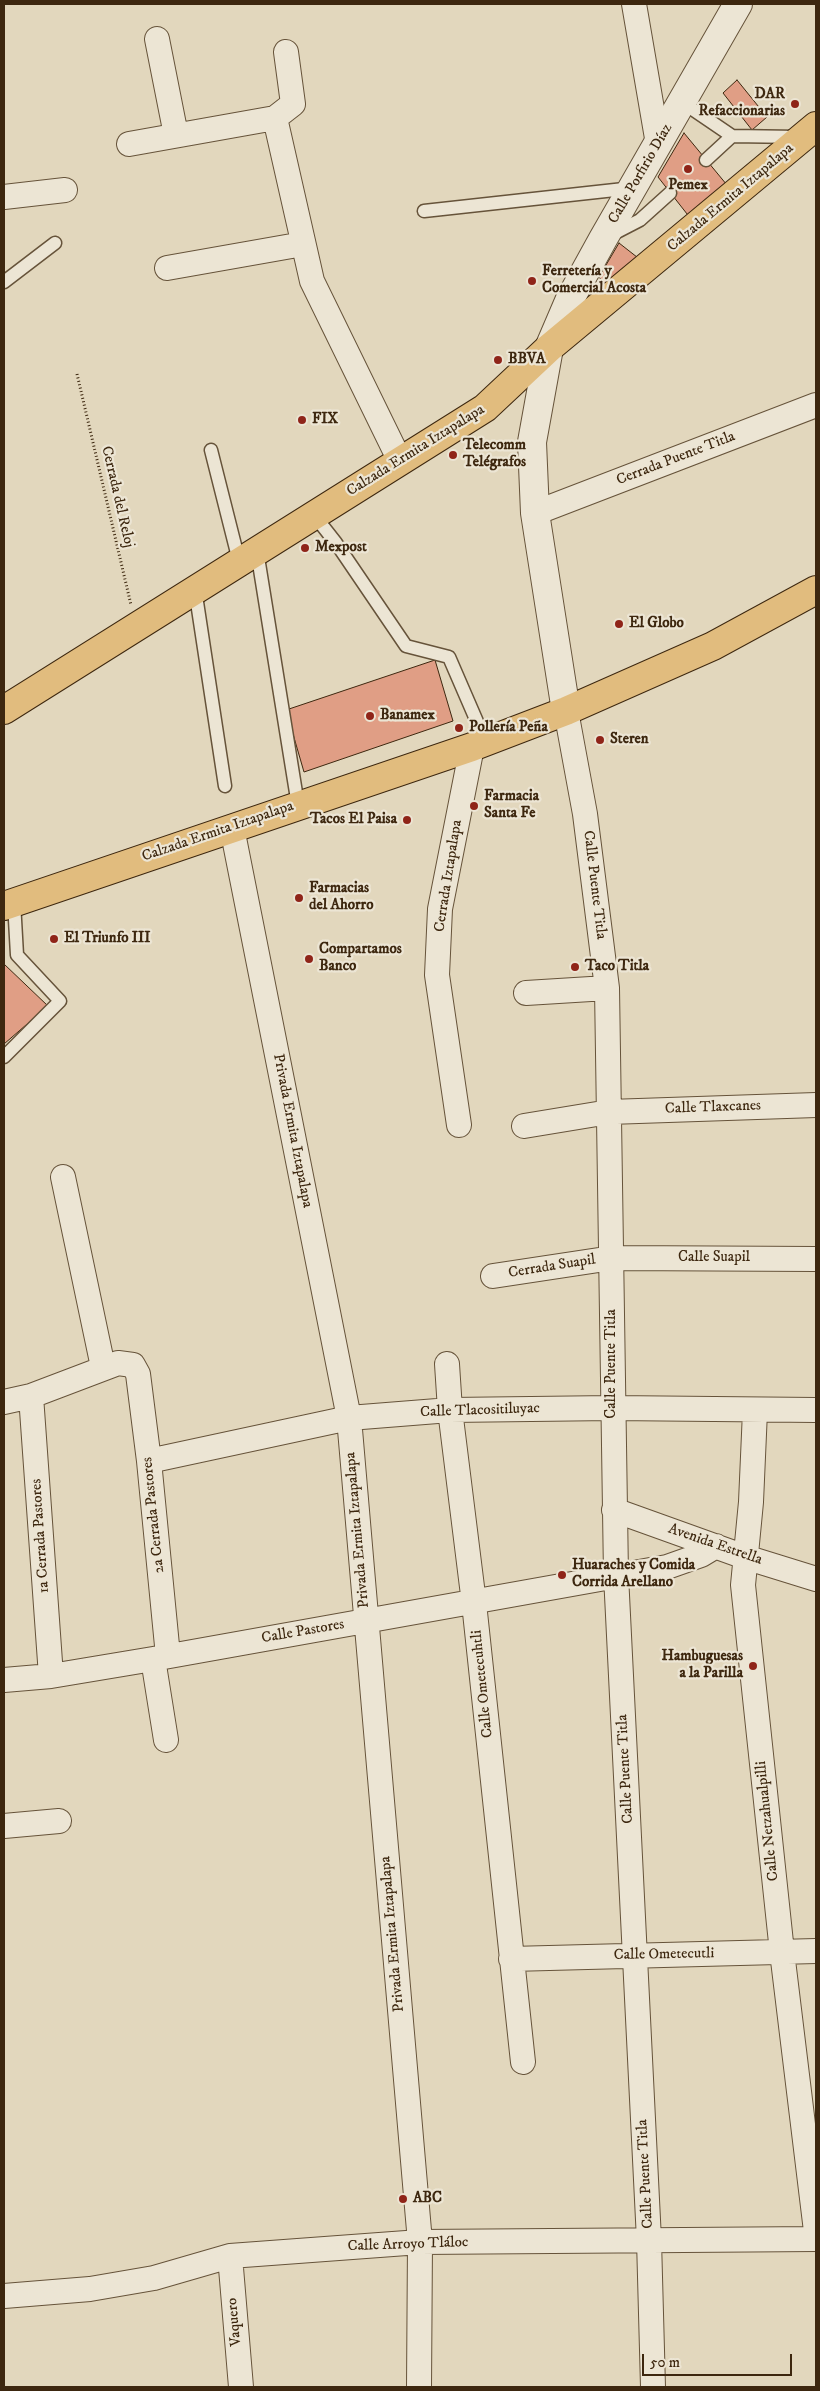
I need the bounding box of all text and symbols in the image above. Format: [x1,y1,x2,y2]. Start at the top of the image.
place label: DAR Refaccionarias [699,86,785,121]
marker: DAR Refaccionarias [789,98,801,110]
street label: Calle Porfirio Díaz [605,121,677,227]
street label: Calzada Ermita Iztapalapa [664,140,798,256]
marker: Pemex [682,163,694,175]
place label: Pemex [668,177,708,195]
place label: Ferretería y Comercial Acosta [542,263,646,298]
marker: Ferretería y Comercial Acosta [526,275,538,287]
place label: BBVA [508,351,545,369]
marker: BBVA [492,354,504,366]
street label: Calzada Ermita Iztapalapa [344,401,488,501]
place label: FIX [312,411,338,429]
marker: FIX [296,414,308,426]
street label: Cerrada Puente Titla [614,428,738,490]
place label: Telecomm Telégrafos [463,437,526,472]
street label: Cerrada del Reloj [97,444,137,550]
marker: Telecomm Telégrafos [447,449,459,461]
place label: Mexpost [315,539,367,557]
marker: Mexpost [299,542,311,554]
place label: El Globo [629,615,684,633]
marker: El Globo [613,618,625,630]
place label: Banamex [380,707,435,725]
marker: Banamex [364,710,376,722]
place label: Pollería Peña [469,719,548,737]
marker: Pollería Peña [453,722,465,734]
place label: Steren [610,731,649,749]
marker: Steren [594,734,606,746]
place label: Farmacia Santa Fe [484,788,539,823]
street label: Calzada Ermita Iztapalapa [140,798,296,866]
marker: Farmacia Santa Fe [468,800,480,812]
place label: Tacos El Paisa [310,811,397,829]
marker: Tacos El Paisa [401,814,413,826]
street label: Cerrada Iztapalapa [431,819,467,933]
street label: Calle Puente Titla [578,829,610,941]
place label: Farmacias del Ahorro [309,880,373,915]
marker: Farmacias del Ahorro [293,892,305,904]
place label: El Triunfo III [64,930,150,948]
marker: El Triunfo III [48,933,60,945]
place label: Compartamos Banco [319,941,402,976]
marker: Compartamos Banco [303,953,315,965]
place label: Taco Titla [585,958,649,976]
marker: Taco Titla [569,961,581,973]
street label: Privada Ermita Iztapalapa [268,1053,316,1209]
street label: Calle Tlaxcanes [665,1097,761,1119]
street label: Calle Suapil [678,1249,750,1267]
street label: Cerrada Suapil [507,1251,597,1283]
street label: Calle Puente Titla [603,1309,621,1419]
street label: Calle Tlacositiluyac [420,1400,540,1422]
street label: Privada Ermita Iztapalapa [342,1451,374,1609]
street label: 2a Cerrada Pastores [139,1456,169,1574]
street label: 1a Cerrada Pastores [28,1478,54,1594]
street label: Avenida Estrella [666,1520,764,1570]
place label: Huaraches y Comida Corrida Arellano [572,1557,695,1592]
marker: Huaraches y Comida Corrida Arellano [556,1569,568,1581]
street label: Calle Pastores [260,1616,346,1648]
street label: Calle Ometecuhtli [468,1629,498,1739]
place label: Hambuguesas a la Parilla [661,1648,743,1683]
marker: Hambuguesas a la Parilla [747,1660,759,1672]
street label: Calle Puente Titla [614,1714,638,1824]
street label: Calle Netzahualpilli [753,1760,783,1882]
street label: Privada Ermita Iztapalapa [377,1855,409,2013]
street label: Calle Ometecutli [614,1945,714,1965]
street label: Calle Puente Titla [634,2119,658,2229]
place label: ABC [413,2190,442,2208]
marker: ABC [397,2193,409,2205]
street label: Calle Arroyo Tláloc [347,2234,469,2256]
street label: Vaquero [224,2297,246,2347]
scale bar [645,2344,795,2376]
text: 50 m [650,2353,680,2372]

